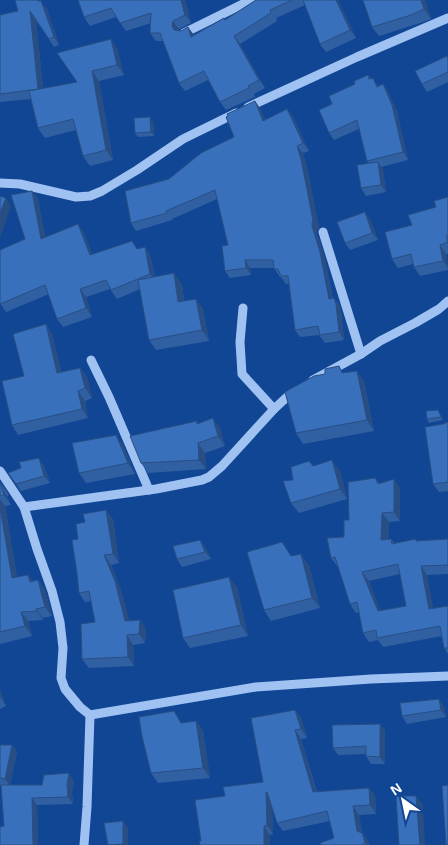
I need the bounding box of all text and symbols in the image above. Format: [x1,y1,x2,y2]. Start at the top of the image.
north arrow [378,775,428,825]
text: N [387,780,405,799]

